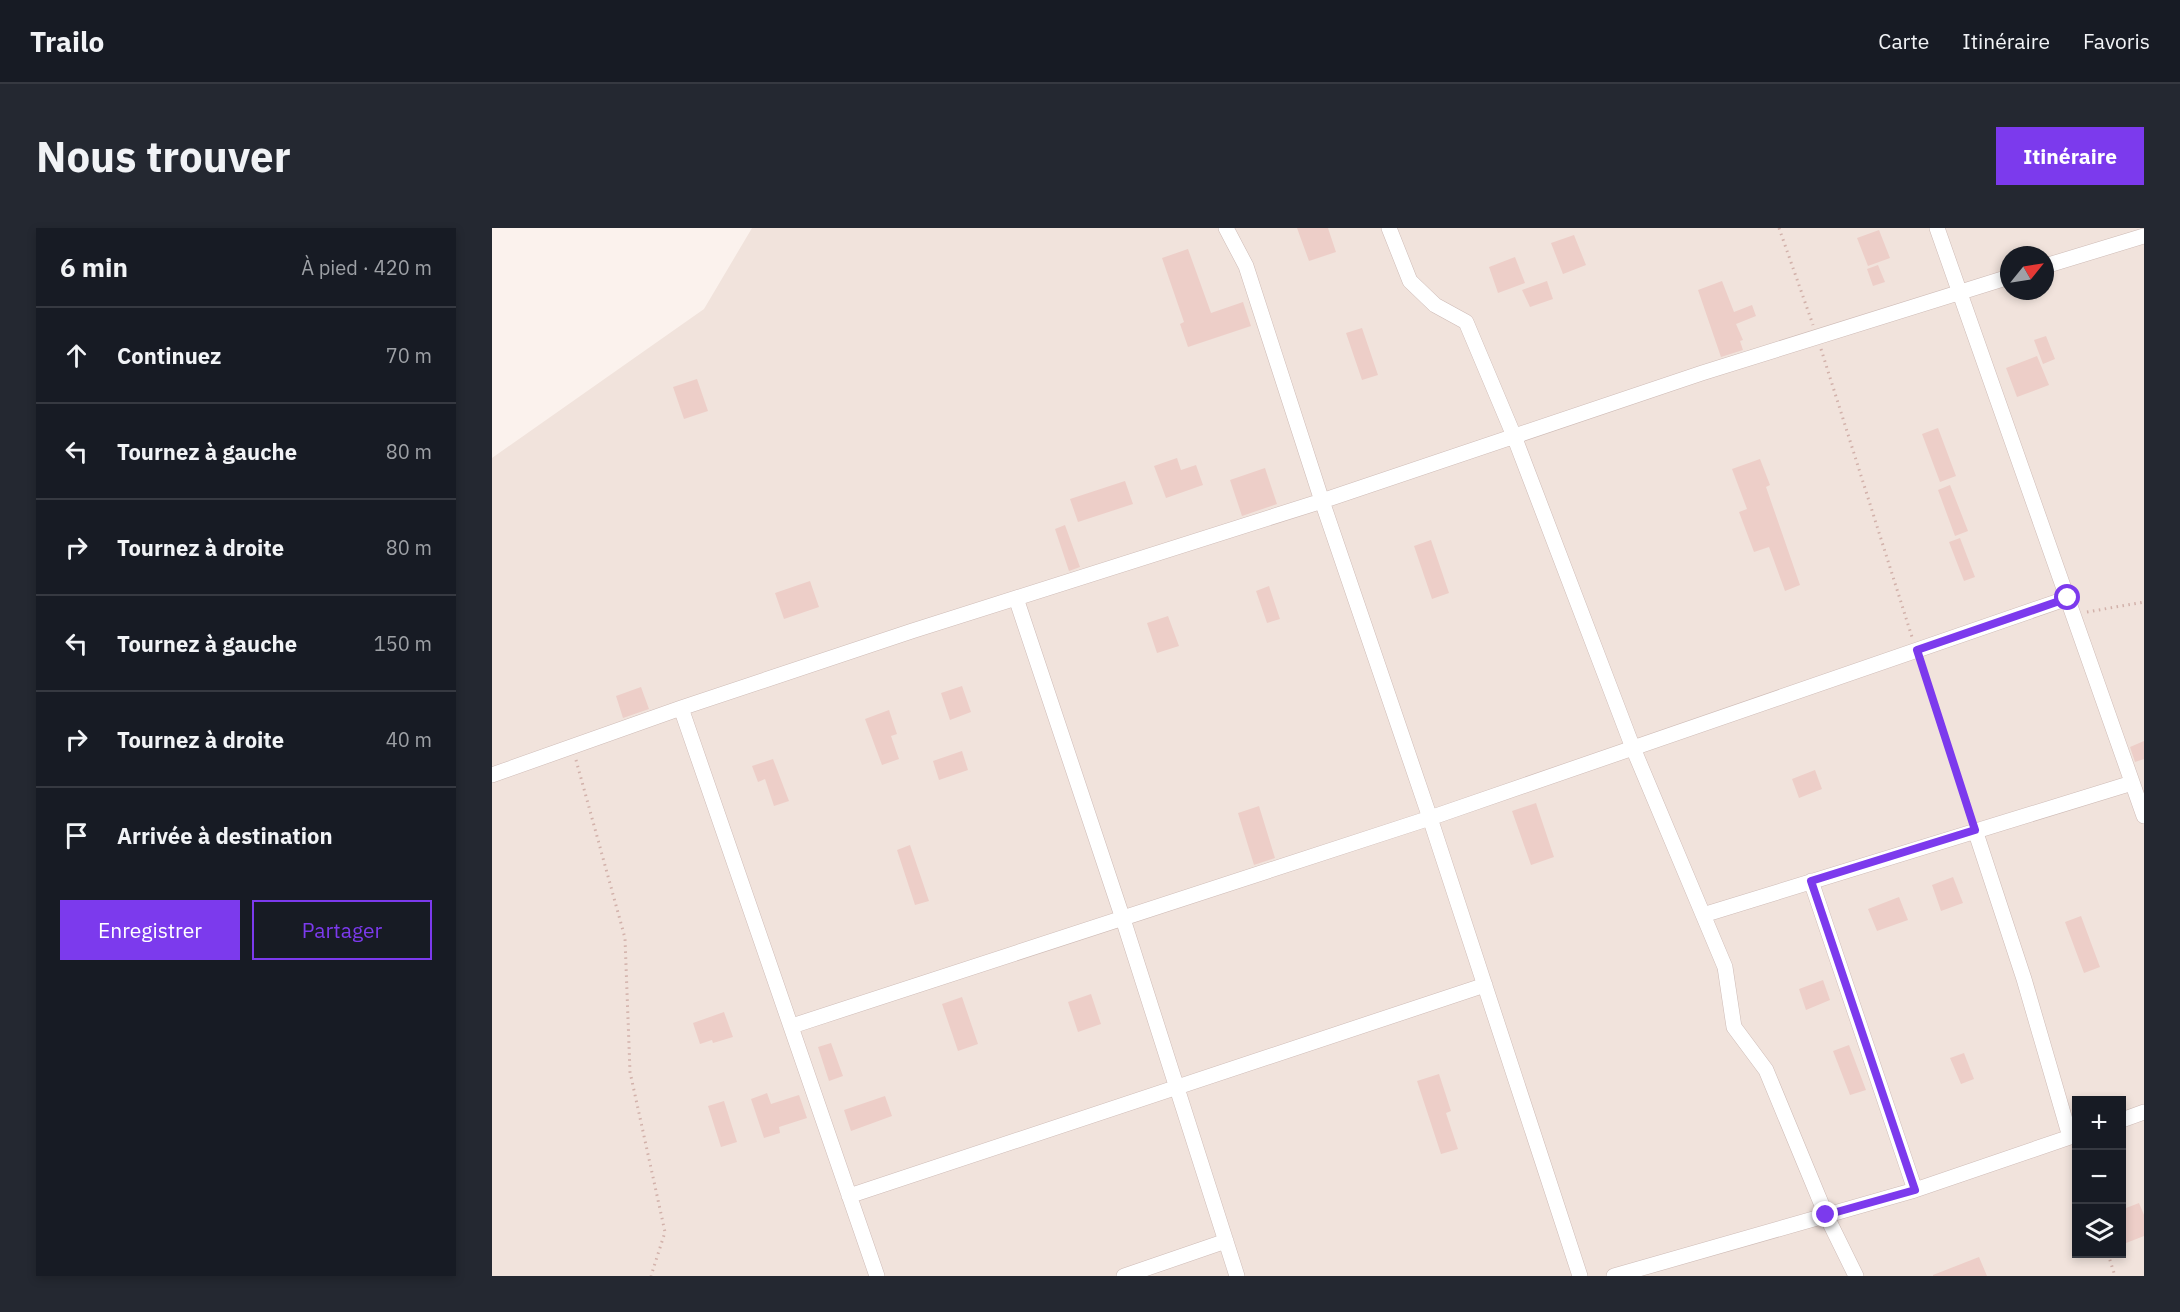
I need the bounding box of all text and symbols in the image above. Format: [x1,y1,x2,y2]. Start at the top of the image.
text: Trailo [30,23,104,60]
text: Carte [1878,27,1929,55]
text: Itinéraire [1962,27,2050,55]
text: Favoris [2083,27,2150,55]
button: Itinéraire [1996,127,2144,185]
text: Nous trouver [36,129,291,184]
north arrow [2000,246,2054,300]
text: 6 min [60,250,128,284]
text: À pied · 420 m [301,254,432,281]
icon: ahead [60,339,93,372]
text: Continuez [117,341,221,370]
text: 70 m [386,342,432,369]
icon: left [60,435,93,468]
text: Tournez à gauche [117,437,297,466]
text: 80 m [386,438,432,465]
icon: right [60,531,93,564]
text: Tournez à droite [117,533,284,562]
text: 80 m [386,534,432,561]
route start [2054,584,2080,610]
icon: left [60,627,93,660]
text: Tournez à gauche [117,629,297,658]
text: 150 m [374,630,432,657]
icon: right [60,723,93,756]
text: Tournez à droite [117,725,284,754]
text: 40 m [386,726,432,753]
icon: arrive [60,819,93,852]
text: Arrivée à destination [117,821,333,850]
button: Enregistrer [60,900,240,960]
button: Partager [252,900,432,960]
map controls [2072,1096,2126,1258]
button: + [2072,1096,2126,1150]
button: − [2072,1150,2126,1204]
route end [1812,1201,1838,1227]
button: layers [2072,1204,2126,1258]

